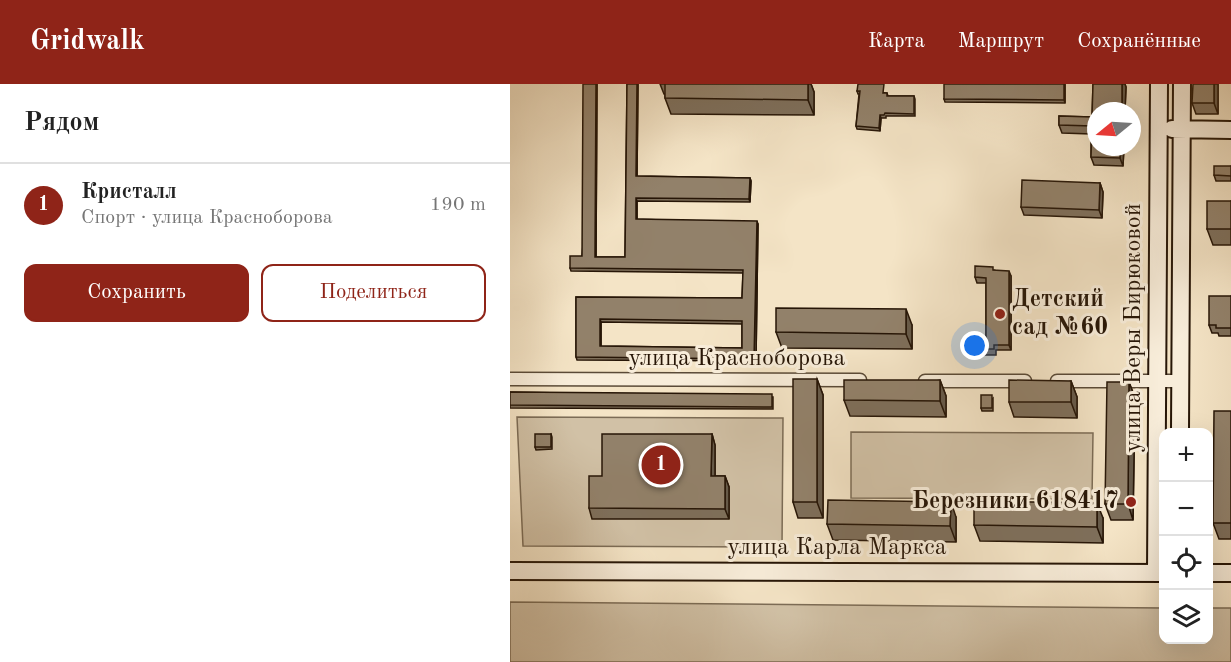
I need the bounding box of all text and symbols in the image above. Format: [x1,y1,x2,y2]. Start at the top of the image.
text: Gridwalk [30,28,145,56]
text: Карта [868,31,925,52]
text: Маршрут [958,31,1044,52]
text: Сохранённые [1077,31,1201,52]
north arrow [1087,102,1141,156]
text: Рядом [24,110,99,136]
text: Кристалл [81,181,177,203]
text: 1 [38,195,49,215]
text: 190 m [430,195,486,215]
street label: улица Веры Бирюковой [1122,203,1146,453]
text: Спорт · улица Красноборова [81,208,333,228]
button: Сохранить [24,264,249,322]
button: Поделиться [261,264,486,322]
place label: Детский сад №60 [1012,288,1108,340]
marker: Детский сад №60 [993,307,1007,321]
your location [960,331,989,360]
street label: улица Красноборова [629,347,846,371]
map controls [1159,428,1213,644]
button: + [1159,428,1213,482]
pin: 1 [642,442,680,488]
button: − [1159,482,1213,536]
place label: Березники 618417 [912,490,1119,514]
marker: Березники 618417 [1124,495,1138,509]
street label: улица Карла Маркса [727,536,947,560]
button: locate [1159,536,1213,590]
button: layers [1159,590,1213,644]

